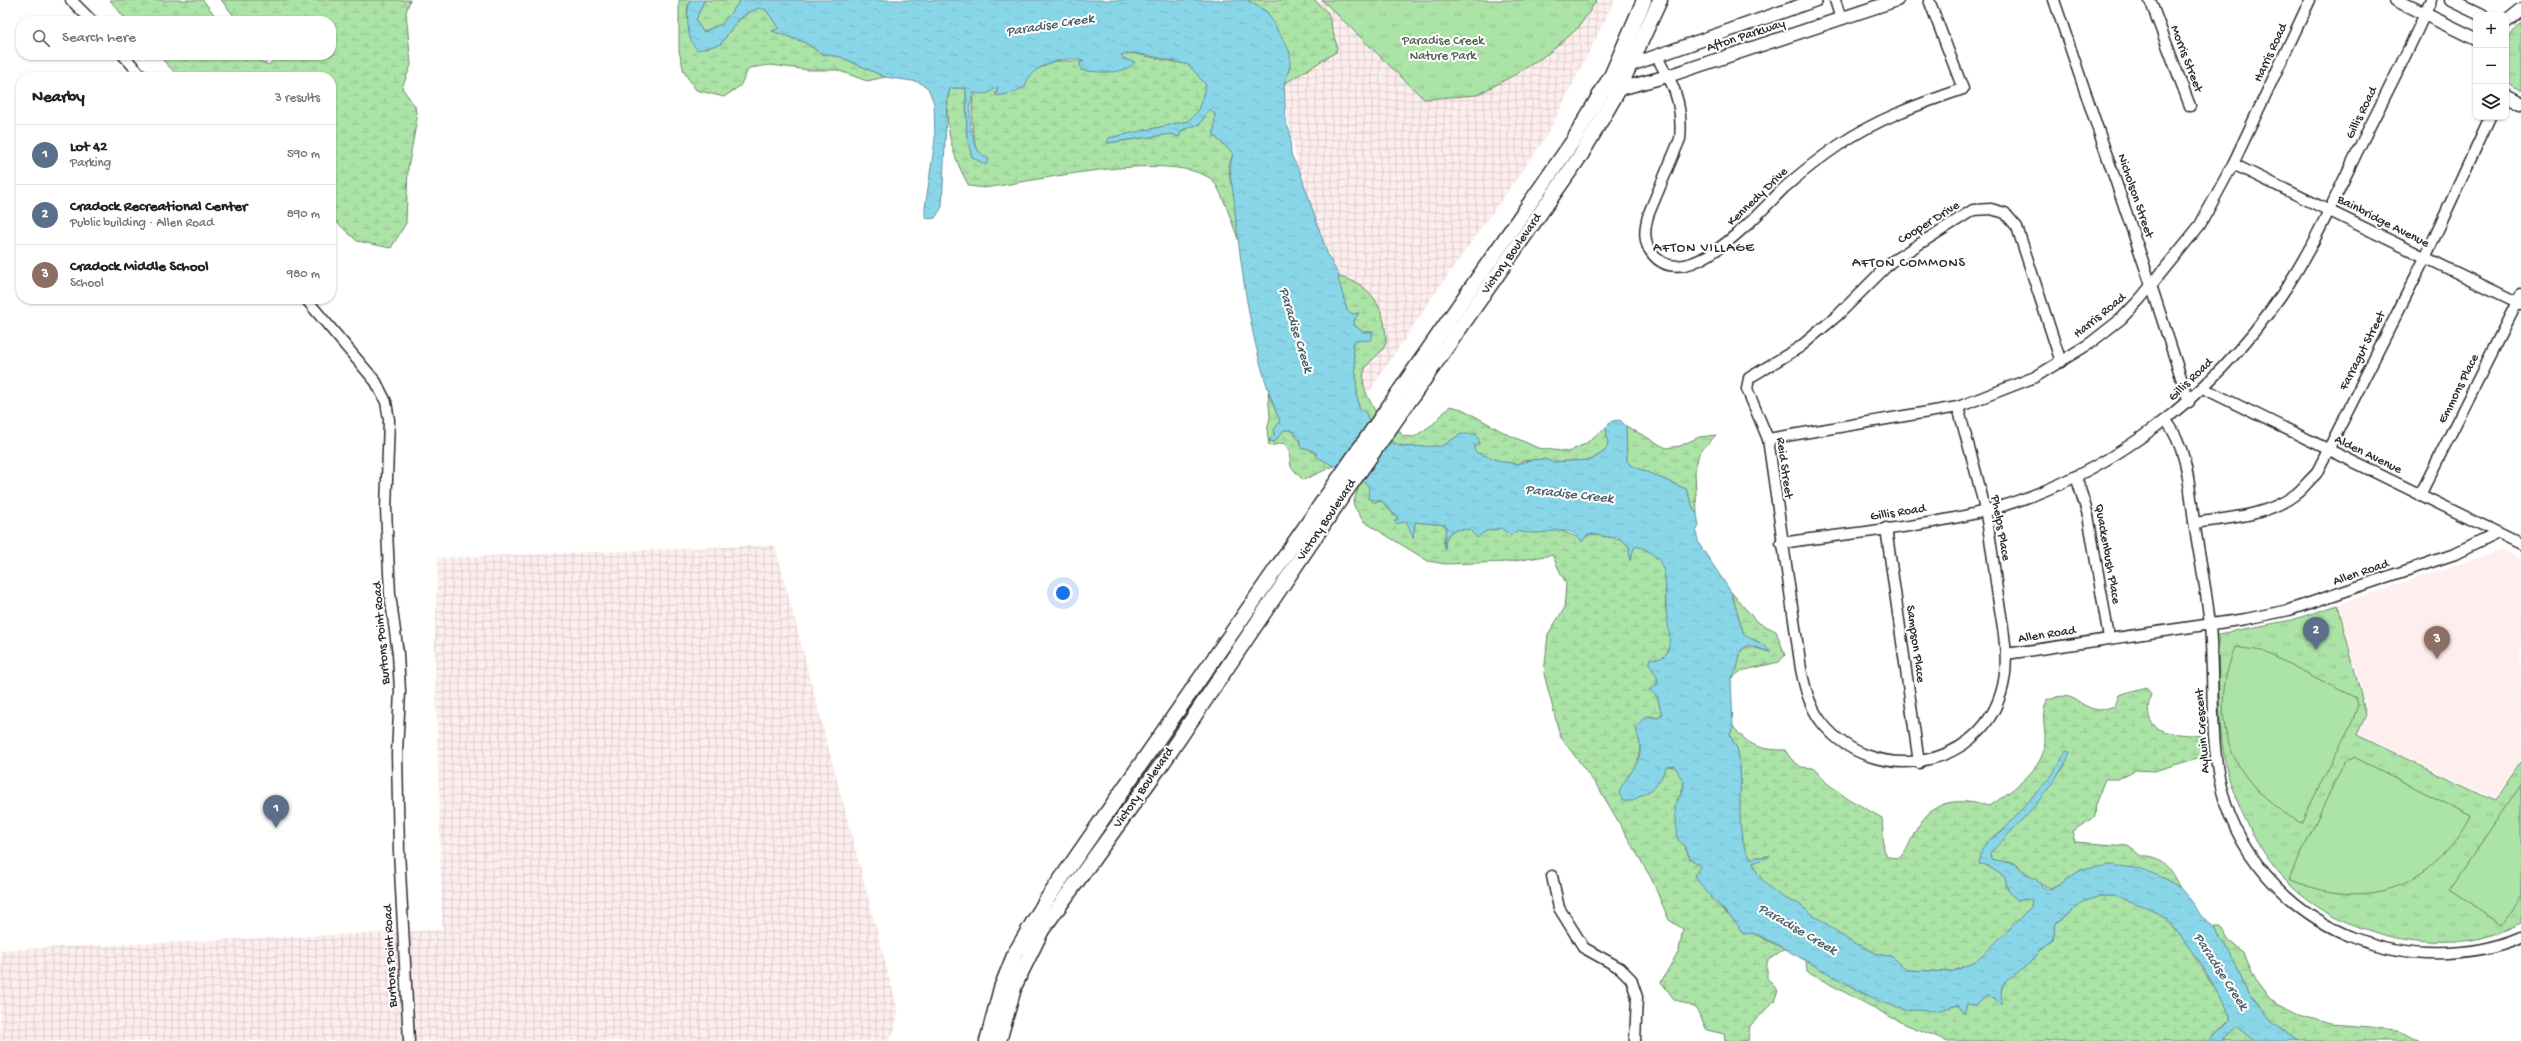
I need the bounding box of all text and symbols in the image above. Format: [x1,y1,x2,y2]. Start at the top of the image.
water label: Paradise Creek [1005,10,1097,41]
map controls [2473,12,2509,120]
button: + [2473,12,2509,48]
search box [16,16,336,60]
street label: Afton Parkway [1705,16,1788,56]
street label: Harris Road [2251,20,2292,85]
street label: Morris Street [2166,23,2206,96]
icon: search [30,27,52,49]
text: Search here [62,29,136,47]
park label: Paradise Creek Nature Park [1401,34,1485,64]
button: − [2473,48,2509,84]
street label: Gillis Road [2343,83,2382,141]
button: layers [2473,84,2509,120]
text: Nearby [32,88,85,108]
text: 3 results [275,91,320,106]
text: Lot 42 [70,138,107,156]
text: 1 [42,147,48,162]
text: 590 m [287,147,320,162]
street label: Nicholson Street [2114,152,2157,242]
text: Parking [70,156,111,171]
street label: Kennedy Drive [1725,164,1792,230]
street label: Bainbridge Avenue [2334,192,2432,252]
text: Cradock Recreational Center [70,198,247,216]
street label: Cooper Drive [1895,198,1963,248]
text: 2 [42,207,48,222]
text: 890 m [287,207,320,222]
street label: Victory Boulevard [1478,210,1546,298]
text: Public building · Allen Road [70,216,214,231]
district label: AFTON VILLAGE [1653,240,1755,257]
district label: AFTON COMMONS [1852,255,1966,272]
text: Cradock Middle School [70,258,209,276]
text: 3 [42,267,48,282]
text: 980 m [287,267,320,282]
text: School [70,276,104,291]
water label: Paradise Creek [1274,285,1317,376]
street label: Harris Road [2071,290,2130,342]
street label: Farragut Street [2336,307,2390,394]
street label: Emmons Place [2435,352,2483,426]
street label: Gillis Road [2166,354,2217,405]
street label: Alden Avenue [2332,432,2404,478]
street label: Reid Street [1772,436,1796,501]
street label: Victory Boulevard [1294,475,1361,564]
water label: Paradise Creek [1524,482,1616,508]
street label: Phelps Place [1987,493,2013,562]
street label: Gillis Road [1869,501,1928,525]
street label: Quackenbush Place [2091,503,2123,605]
street label: Allen Road [2331,556,2392,589]
street label: Burtons Point Road [370,580,394,686]
your location [1053,583,1073,603]
street label: Sampson Place [1902,604,1928,684]
pin: 2 [2303,617,2329,650]
street label: Allen Road [2017,623,2078,647]
pin: 3 [2424,626,2450,659]
street label: Aylwin Crescent [2192,686,2213,774]
street label: Victory Boulevard [1110,744,1178,832]
pin: 1 [263,795,289,828]
water label: Paradise Creek [1754,901,1841,960]
street label: Burtons Point Road [381,903,401,1009]
water label: Paradise Creek [2189,930,2252,1015]

